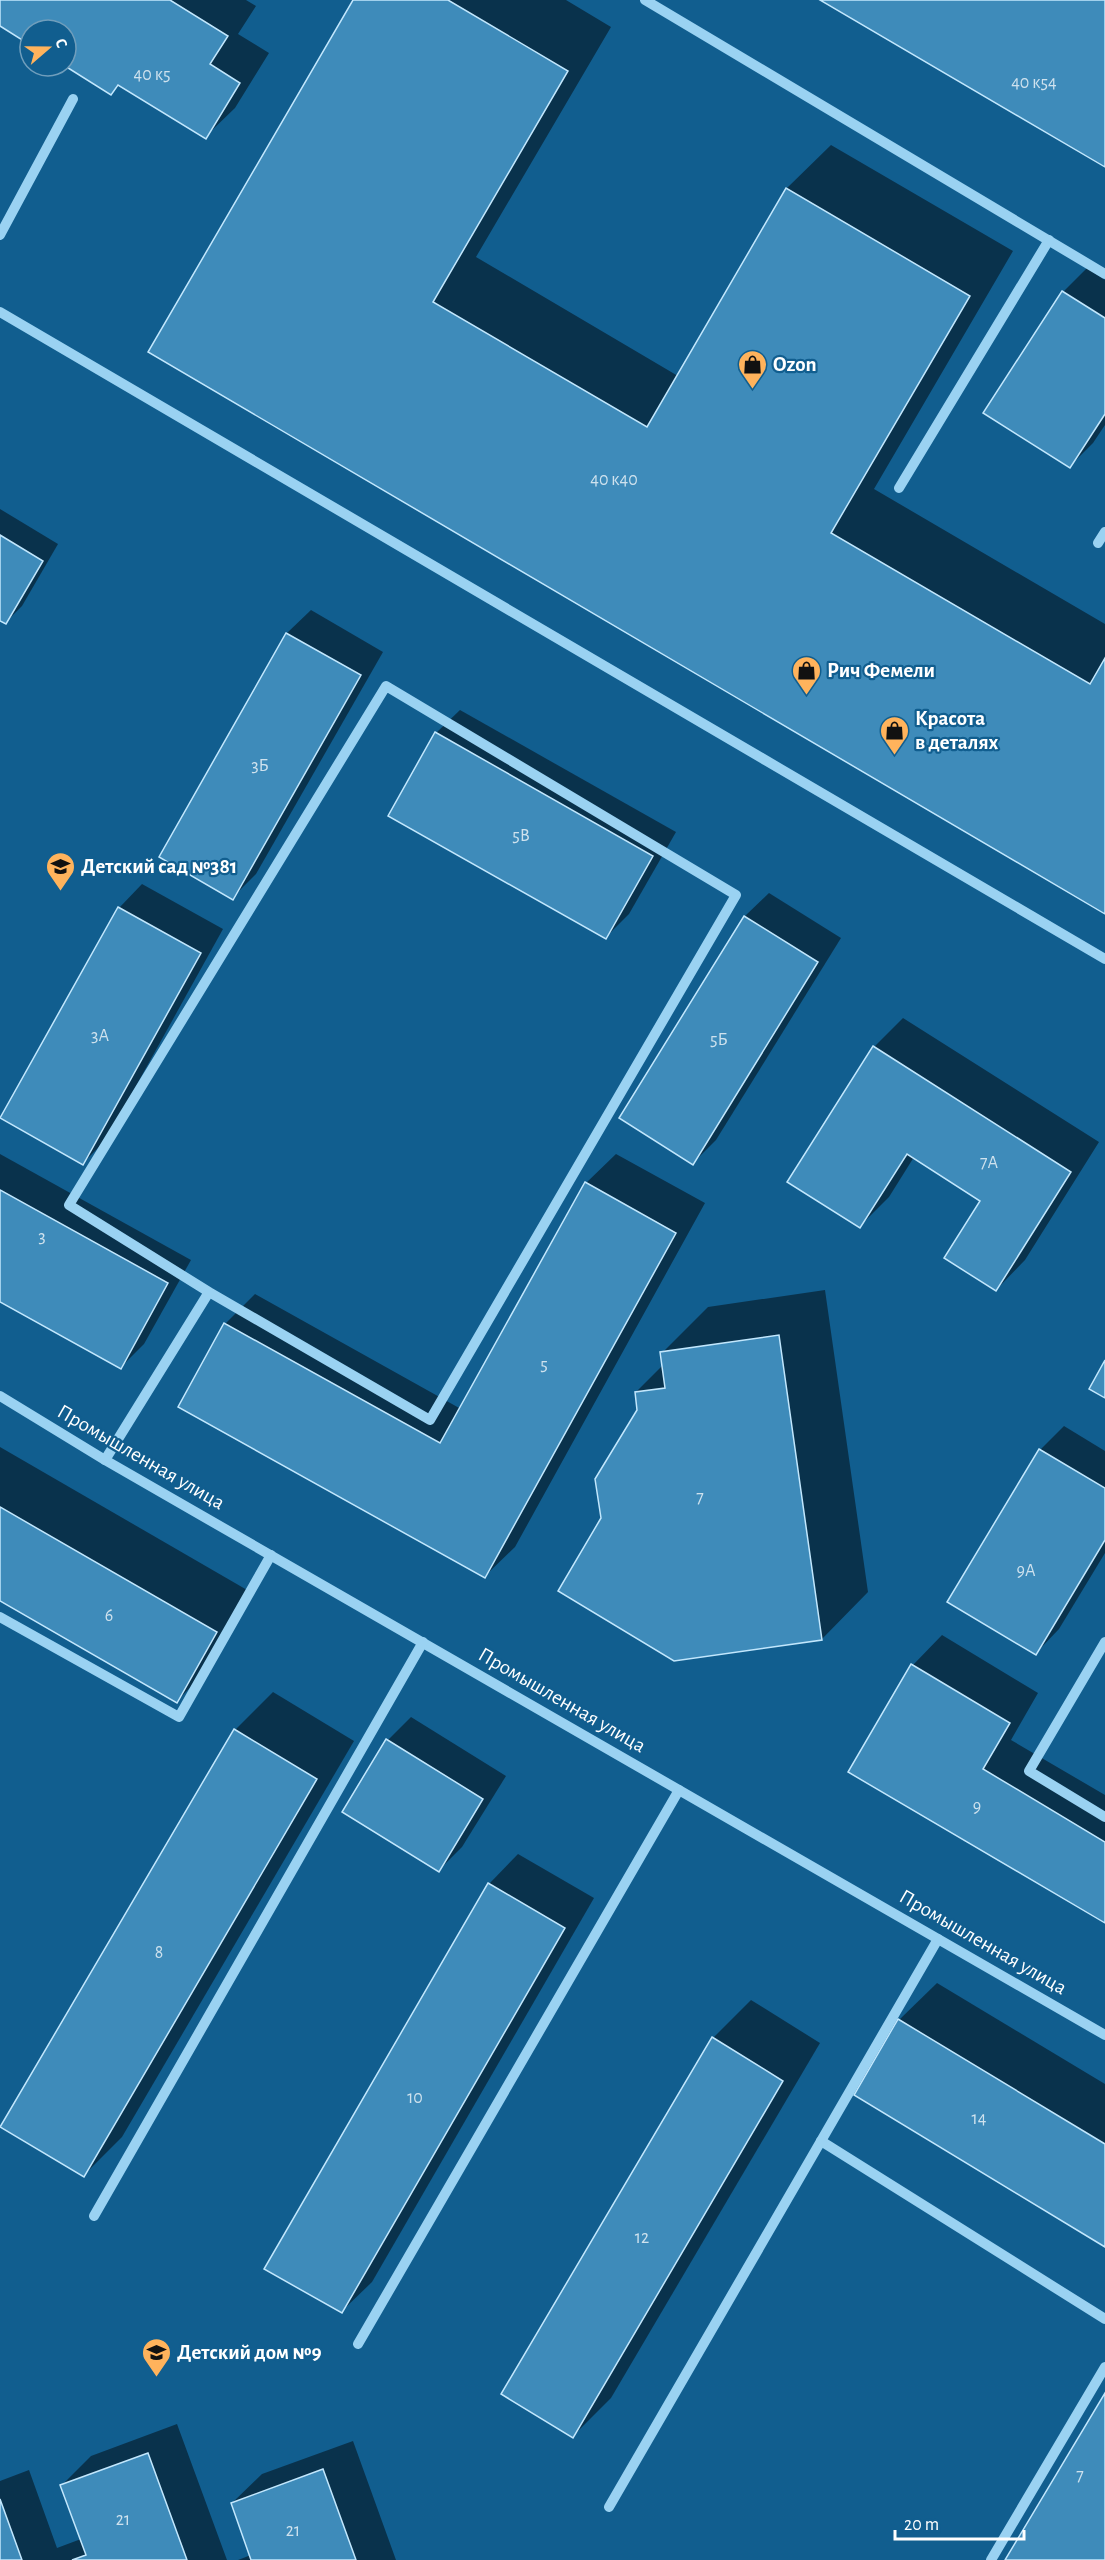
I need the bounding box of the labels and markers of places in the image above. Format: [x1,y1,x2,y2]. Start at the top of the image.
shop icon: Ozon [736,348,768,390]
place label: Ozon [773,354,817,375]
shop icon: Рич Фемели [790,654,822,696]
place label: Рич Фемели [827,660,935,681]
place label: Красота в деталях [915,708,999,753]
shop icon: Красота в деталях [878,714,910,756]
school or university icon: Детский сад №381 [44,850,76,892]
place label: Детский сад №381 [81,856,237,877]
school or university icon: Детский дом №9 [140,2336,172,2378]
place label: Детский дом №9 [177,2342,322,2363]

